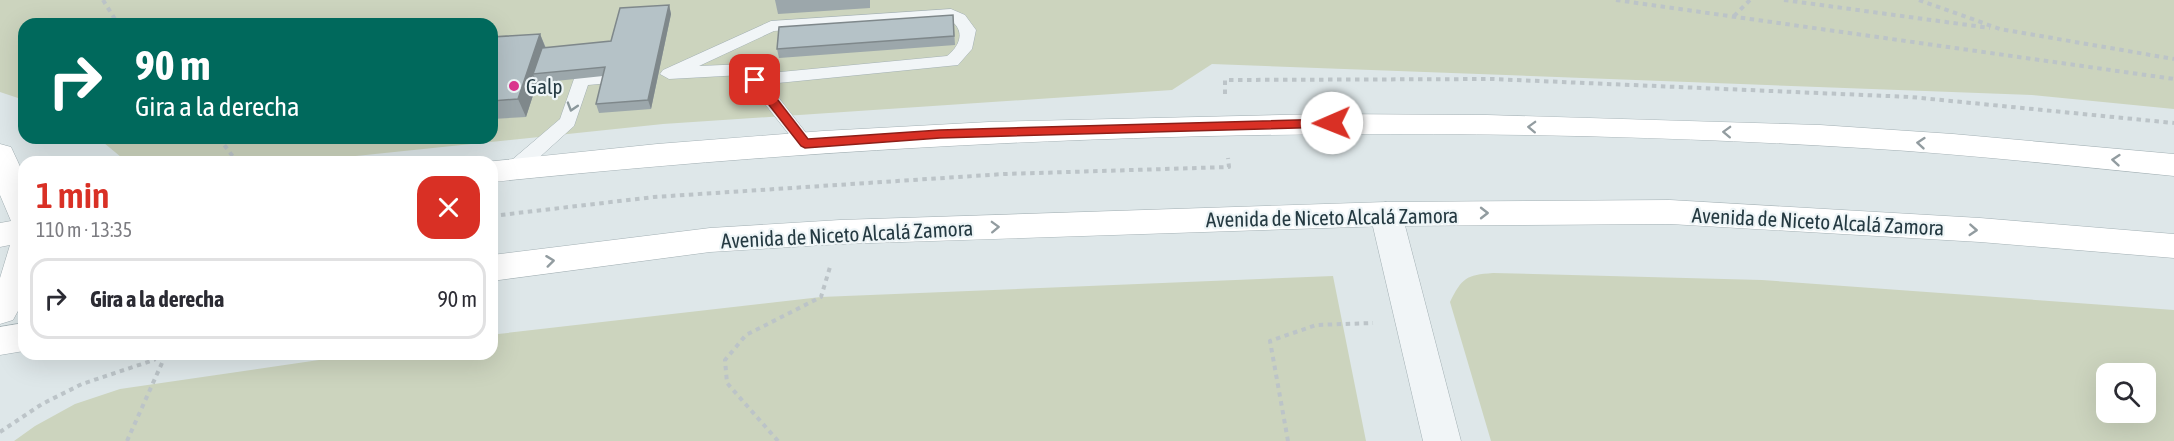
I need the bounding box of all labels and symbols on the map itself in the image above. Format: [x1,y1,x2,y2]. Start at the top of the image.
pin [729,54,780,105]
place label: Galp [526,74,562,98]
marker: Galp [507,79,521,93]
position arrow [1300,91,1364,155]
one-way arrow [567,101,579,112]
one-way arrow [1527,121,1536,133]
one-way arrow [1722,126,1731,139]
one-way arrow [1917,137,1926,150]
one-way arrow [2111,153,2120,166]
street label: Avenida de Niceto Alcalá Zamora [1691,202,1945,240]
street label: Avenida de Niceto Alcalá Zamora [1206,203,1458,231]
one-way arrow [1480,207,1489,219]
street label: Avenida de Niceto Alcalá Zamora [720,215,974,253]
one-way arrow [991,221,1000,233]
one-way arrow [1968,223,1977,236]
one-way arrow [545,255,555,268]

